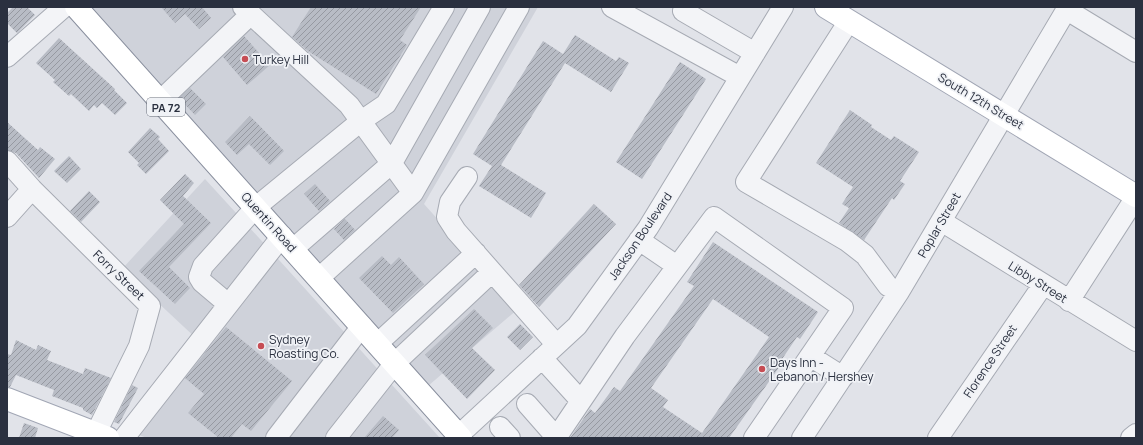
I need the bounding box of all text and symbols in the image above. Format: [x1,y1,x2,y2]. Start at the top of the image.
place label: Turkey Hill [253,51,309,68]
marker: Turkey Hill [240,54,250,64]
street label: South 12th Street [935,69,1027,133]
road number: PA 72 [147,98,185,116]
street label: Quentin Road [237,188,301,256]
street label: Jackson Boulevard [604,189,676,283]
street label: Poplar Street [913,189,965,261]
street label: Forry Street [90,246,149,304]
street label: Libby Street [1005,257,1071,307]
street label: Florence Street [959,321,1021,401]
place label: Sydney Roasting Co. [269,331,339,362]
marker: Sydney Roasting Co. [256,341,266,351]
place label: Days Inn - Lebanon / Hershey [770,354,874,385]
marker: Days Inn - Lebanon / Hershey [757,364,767,374]

